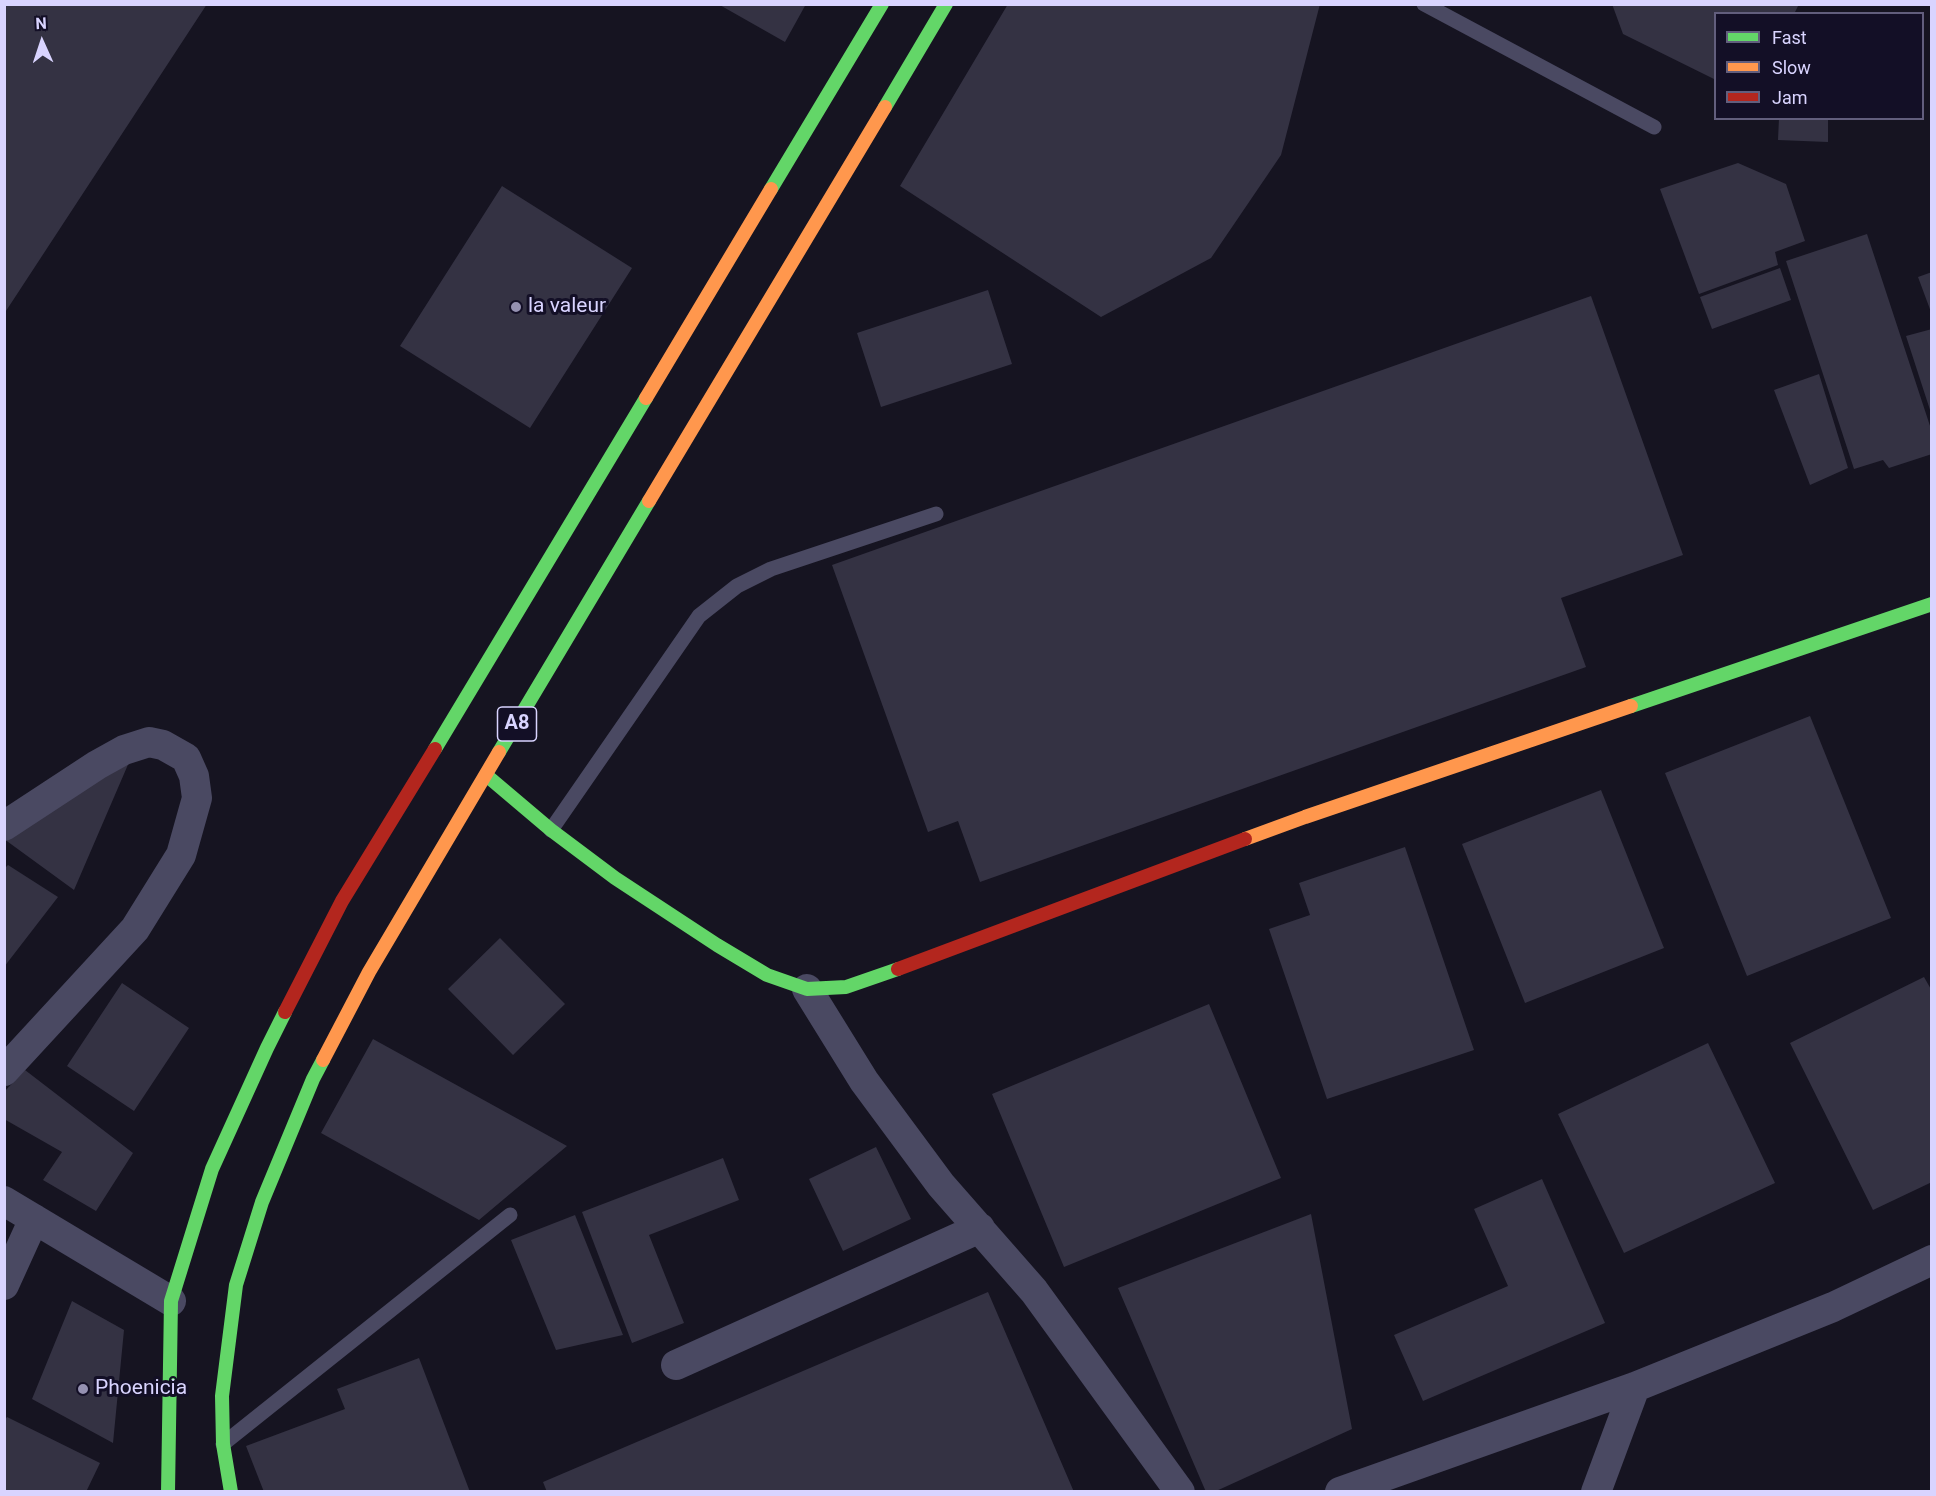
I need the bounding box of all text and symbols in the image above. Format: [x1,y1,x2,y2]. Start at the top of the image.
north arrow [12,12,72,72]
legend [1714,12,1924,120]
text: N [35,14,47,33]
text: Fast [1772,27,1807,48]
text: Slow [1772,57,1811,78]
text: Jam [1772,87,1808,108]
place label: la valeur [528,294,606,320]
marker: la valeur [509,300,523,314]
road number: A8 [498,707,536,741]
place label: Phoenicia [95,1376,187,1402]
marker: Phoenicia [76,1382,90,1396]

